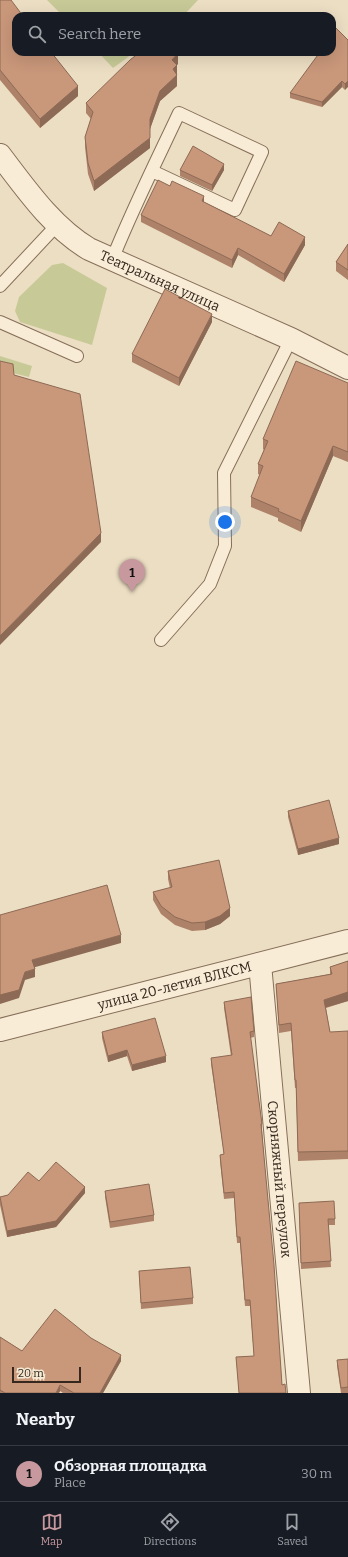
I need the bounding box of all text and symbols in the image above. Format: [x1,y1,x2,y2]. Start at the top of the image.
search box [12,12,336,56]
icon: search [26,23,48,45]
text: Search here [58,25,141,43]
street label: Театральная улица [97,246,223,315]
your location [215,512,235,532]
pin: 1 [119,559,145,592]
street label: улица 20-летия ВЛКСМ [95,958,253,1014]
street label: Скорняжный переулок [264,1100,295,1259]
scale bar [12,1365,81,1384]
text: 20 m [18,1367,44,1380]
text: Nearby [16,1409,75,1430]
text: Обзорная площадка [54,1457,207,1475]
text: 1 [26,1466,32,1481]
text: 30 m [301,1466,332,1481]
text: Place [54,1475,86,1490]
tab: Map [40,1511,63,1548]
tab: Directions [144,1511,196,1548]
tab: Saved [277,1511,308,1548]

